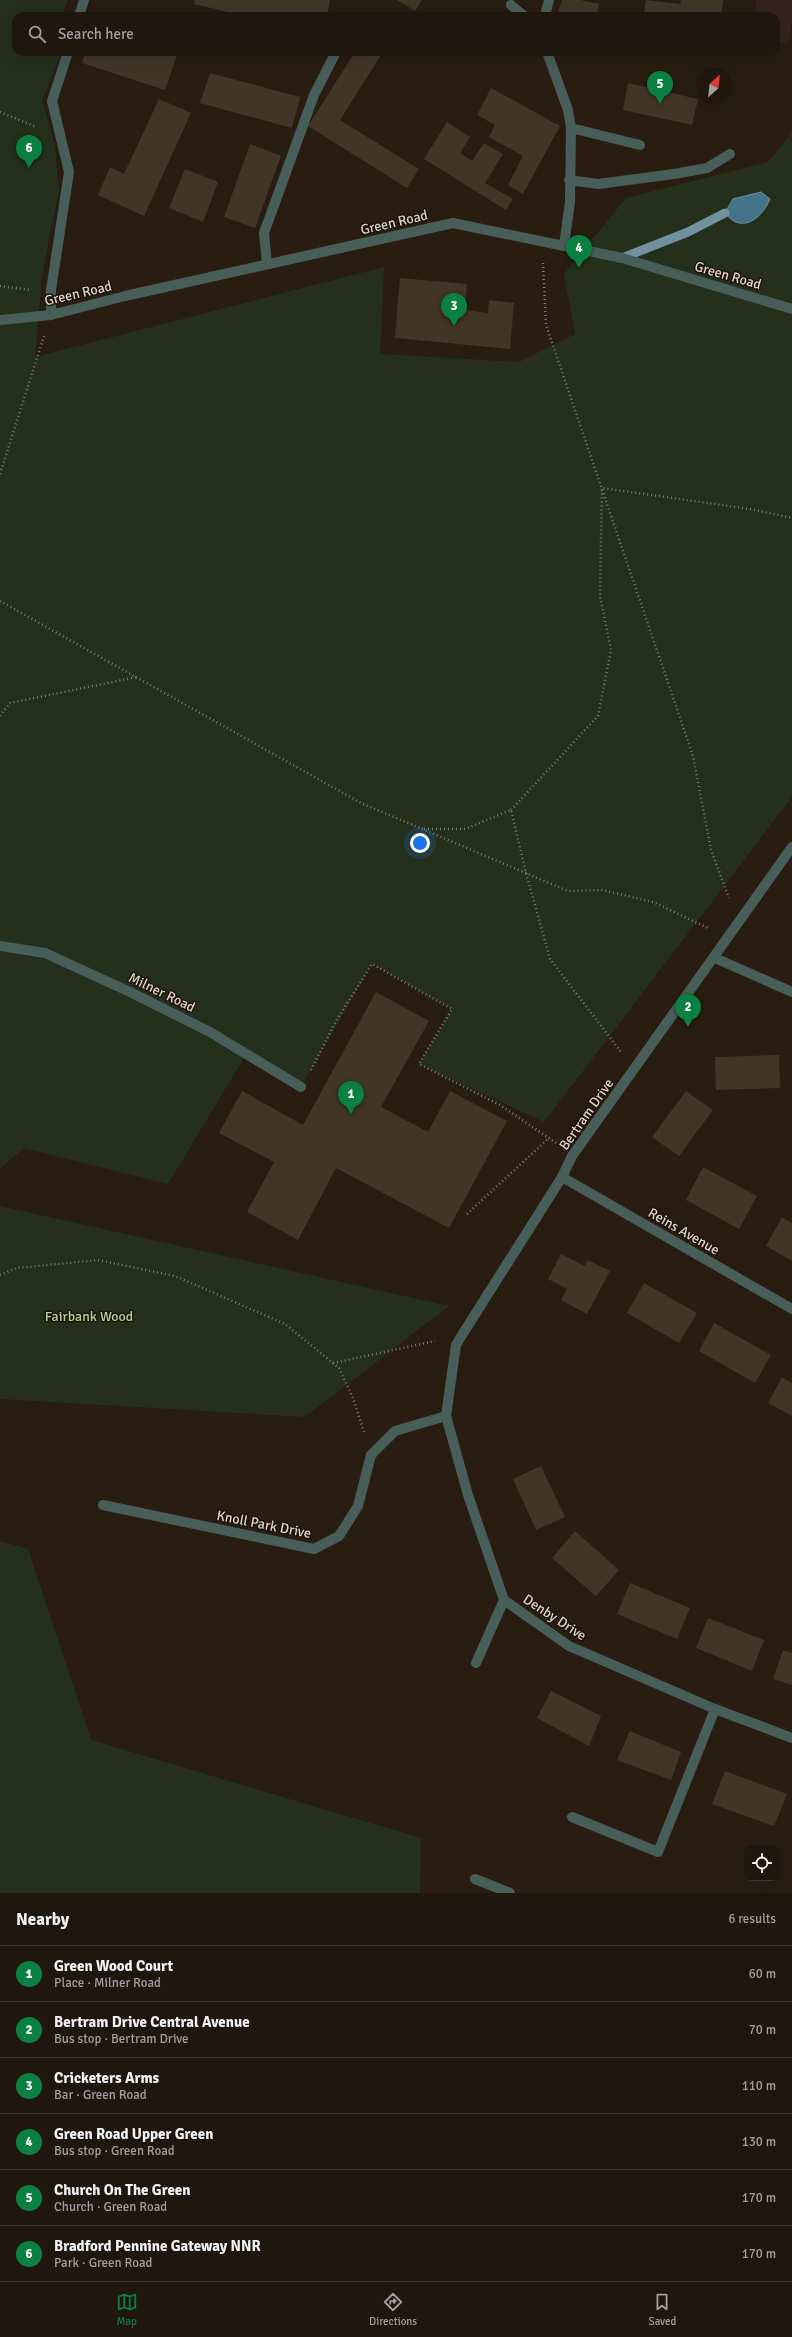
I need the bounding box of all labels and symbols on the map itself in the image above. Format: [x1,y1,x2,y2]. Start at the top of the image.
north arrow [696,68,732,104]
pin: 5 [647,71,673,104]
pin: 6 [16,135,42,168]
street label: Green Road [359,206,429,238]
pin: 4 [566,235,592,268]
street label: Green Road [693,258,763,293]
street label: Green Road [43,277,113,309]
pin: 3 [441,293,467,326]
your location [410,833,430,853]
street label: Milner Road [126,969,198,1016]
pin: 2 [675,994,701,1027]
street label: Bertram Drive [555,1075,617,1153]
pin: 1 [338,1081,364,1114]
street label: Reins Avenue [645,1204,722,1259]
park label: Fairbank Wood [45,1308,133,1325]
street label: Knoll Park Drive [215,1507,313,1542]
street label: Denby Drive [520,1591,590,1644]

